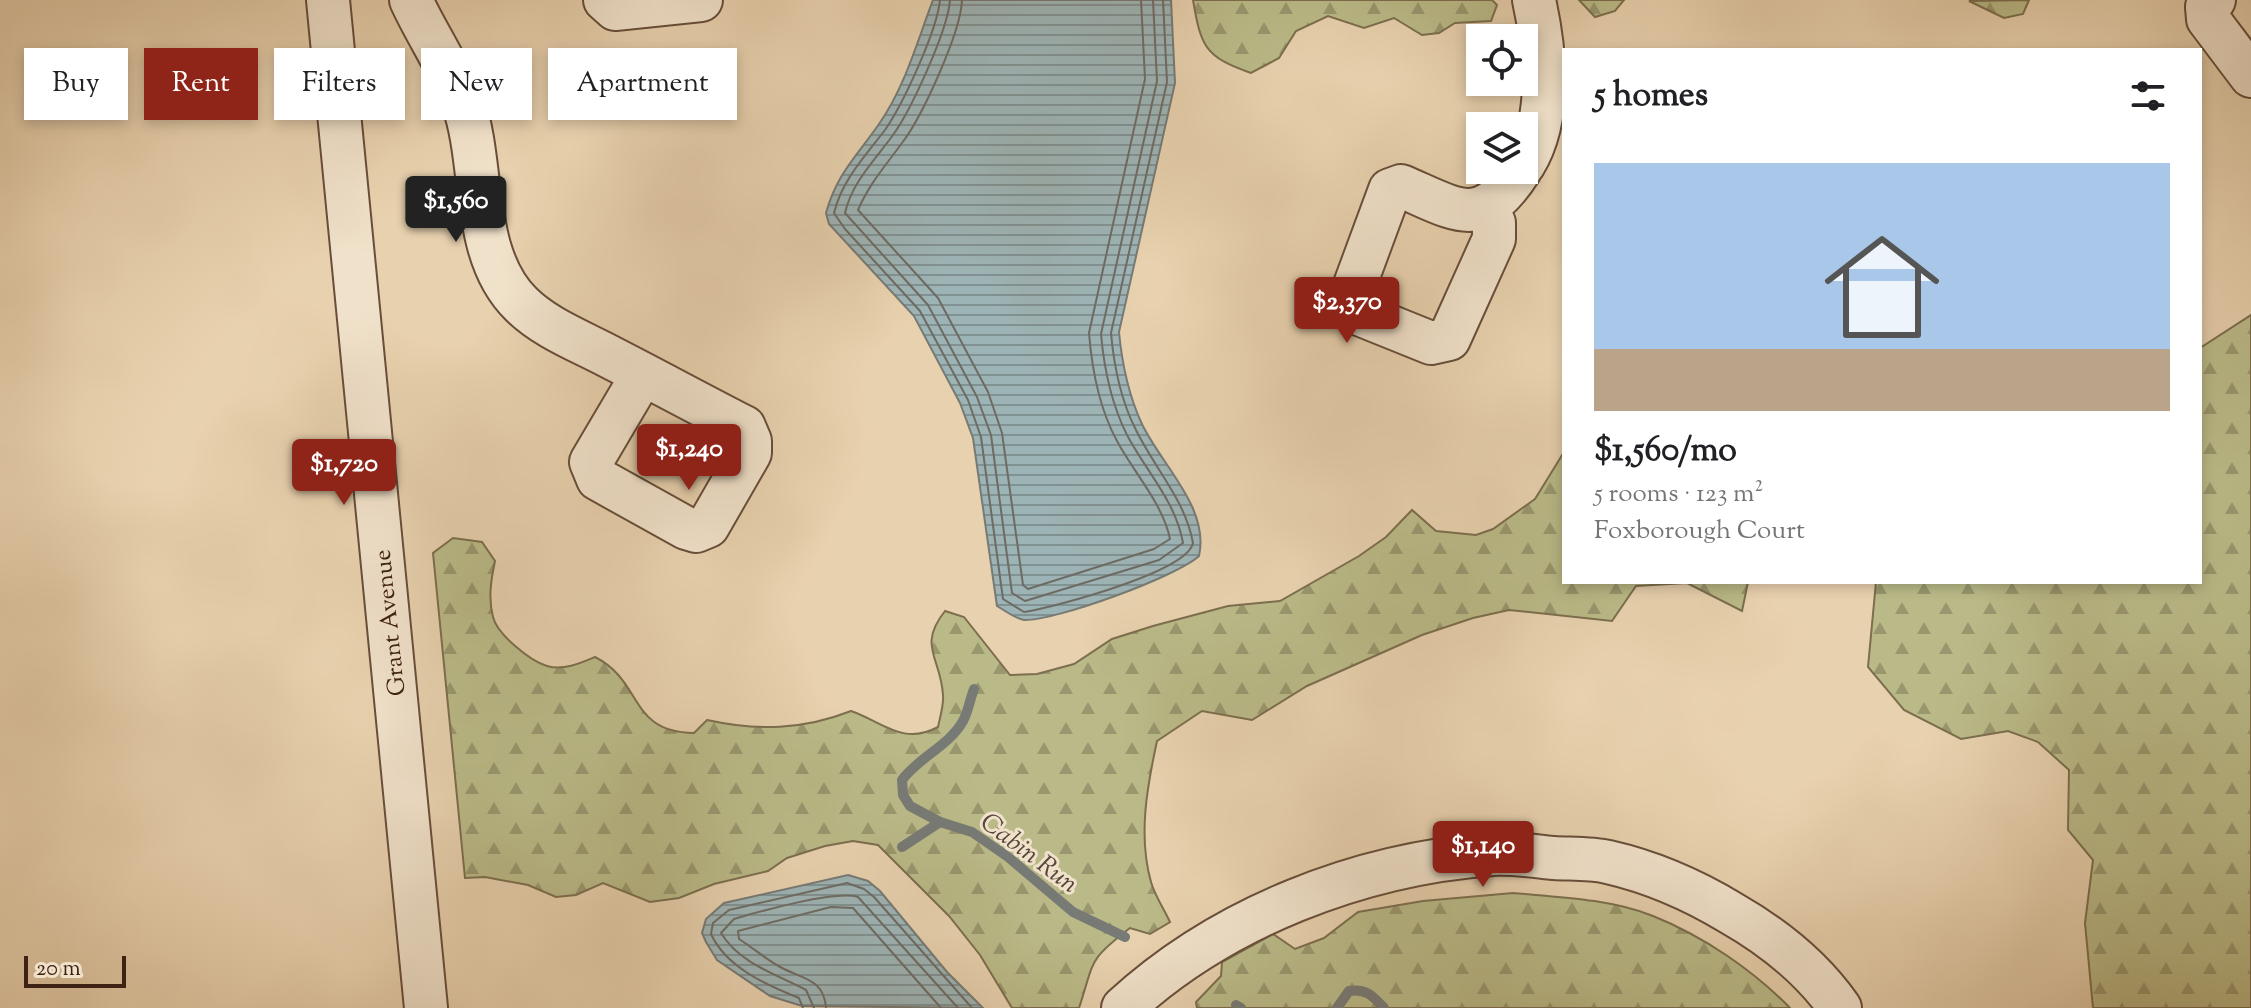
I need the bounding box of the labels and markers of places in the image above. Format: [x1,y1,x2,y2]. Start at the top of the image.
pin: $1,560 [391,176,521,244]
pin: $2,370 [1282,277,1412,345]
pin: $1,240 [624,424,754,492]
pin: $1,720 [279,439,409,507]
pin: $1,140 [1418,821,1548,889]

